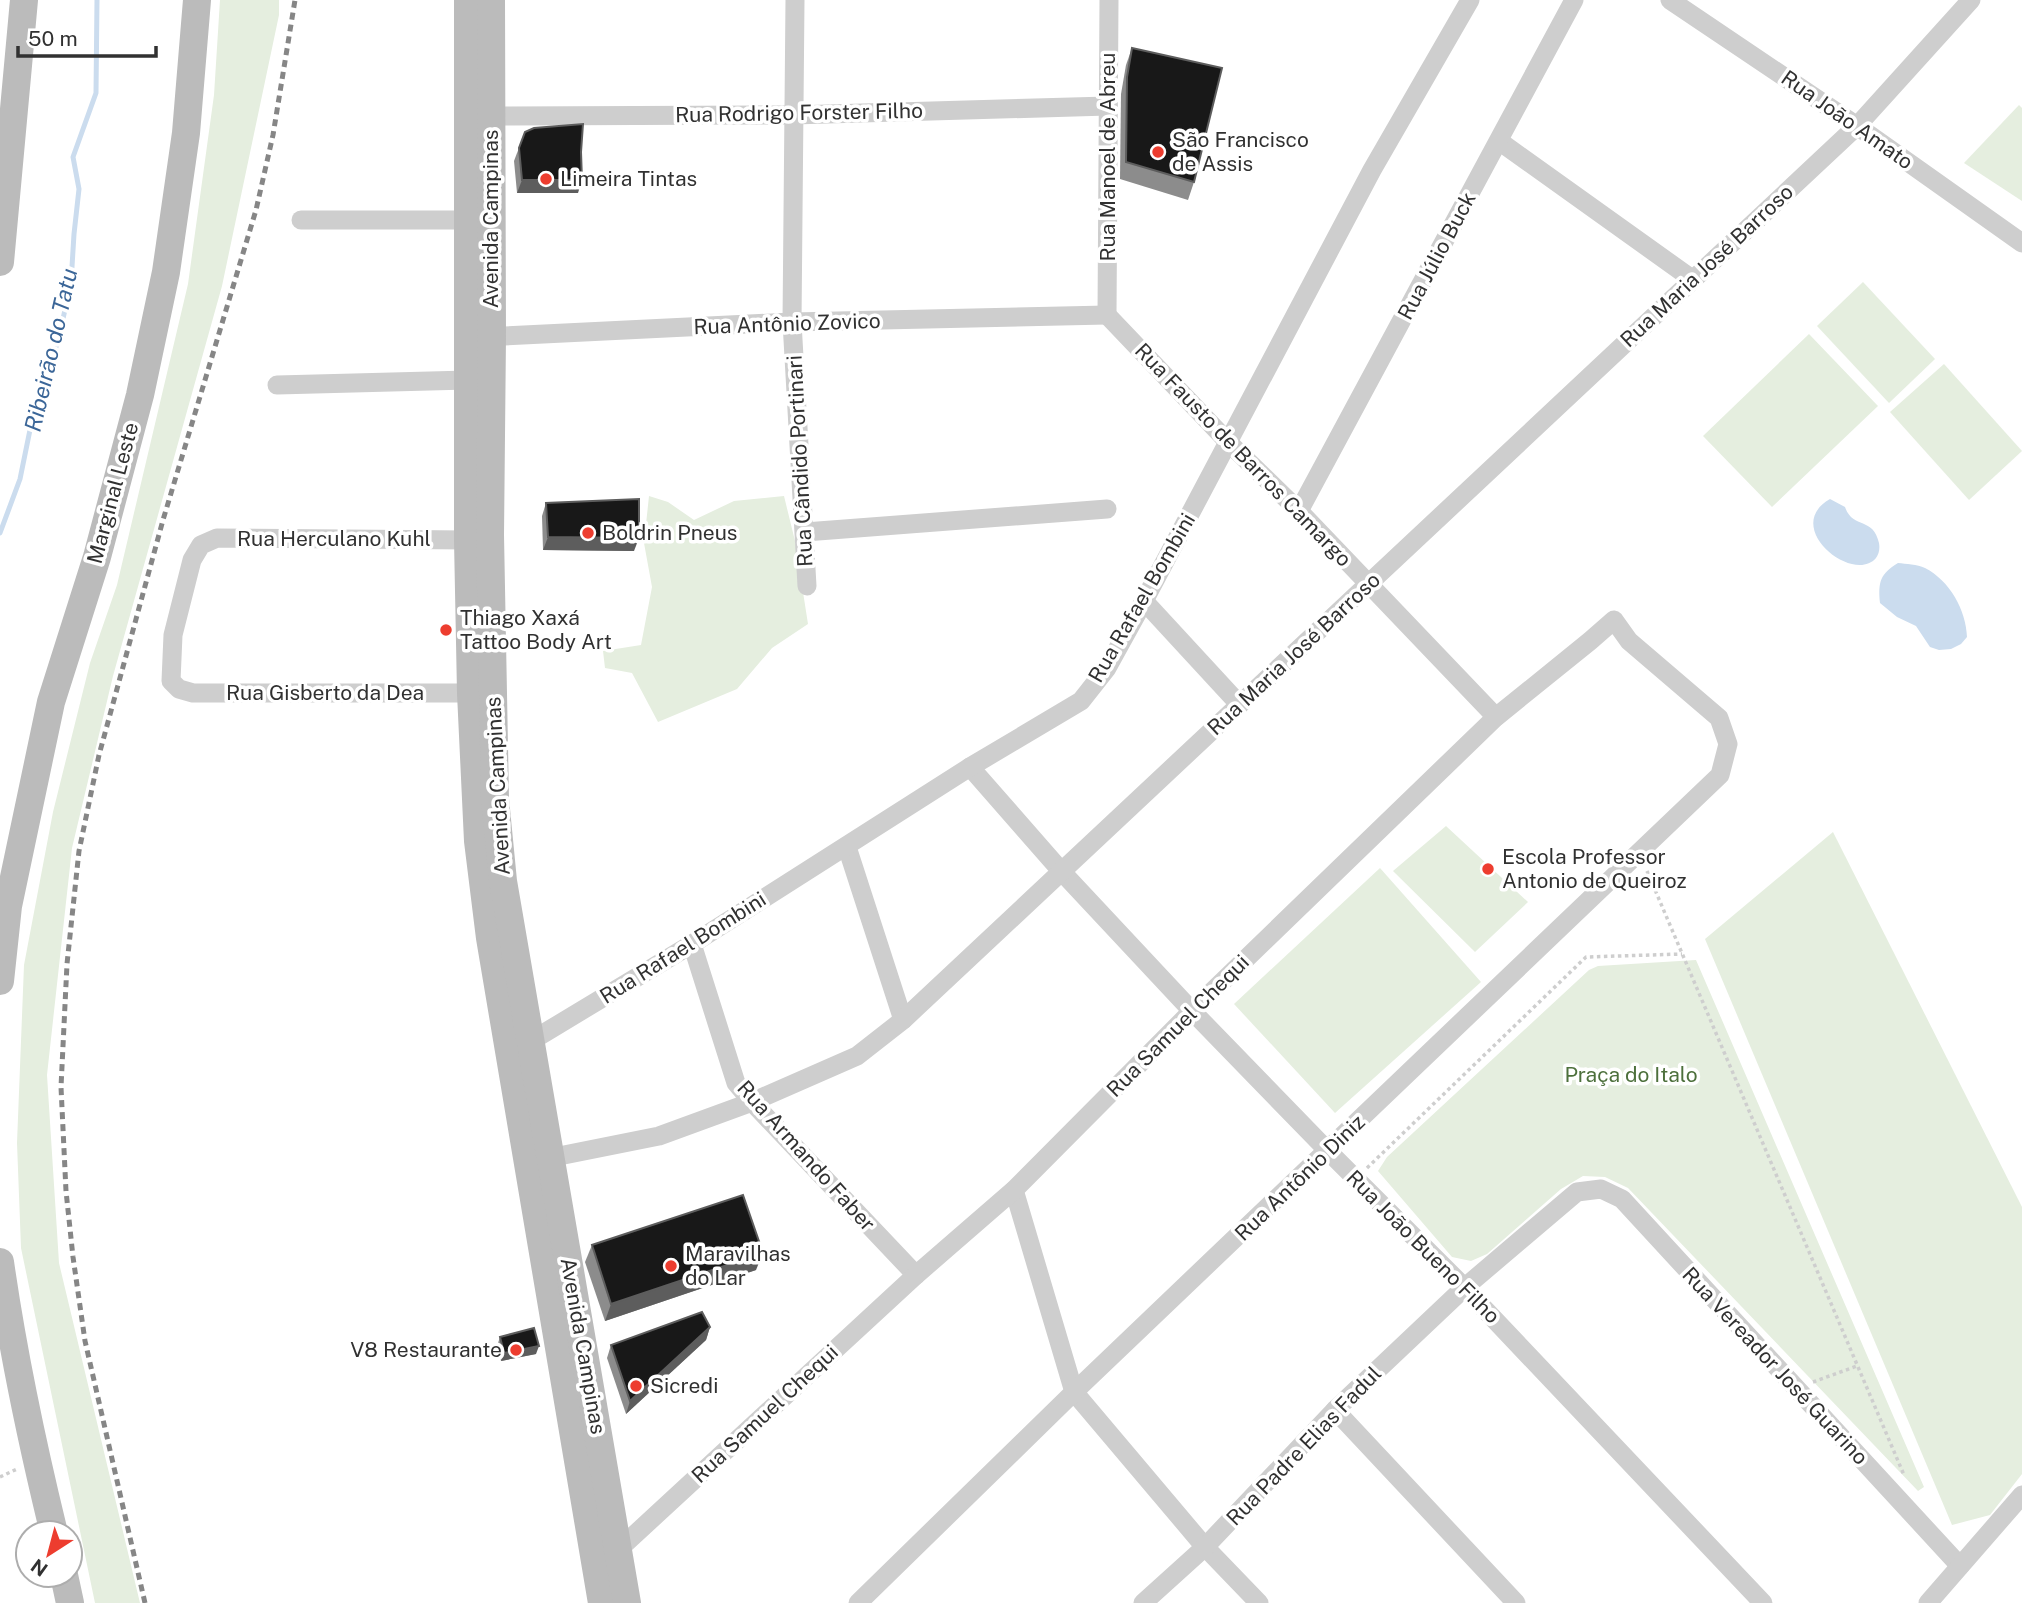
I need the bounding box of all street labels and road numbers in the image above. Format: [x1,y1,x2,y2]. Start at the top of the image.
street label: Rua Manoel de Abreu [1095,52,1120,262]
street label: Rua João Amato [1777,65,1918,174]
street label: Rua Rodrigo Forster Filho [675,98,923,127]
street label: Avenida Campinas [478,130,503,308]
street label: Rua Maria José Barroso [1615,179,1798,352]
street label: Rua Júlio Buck [1392,187,1481,324]
street label: Rua Antônio Zovico [693,308,881,339]
street label: Rua Fausto de Barros Camargo [1130,338,1357,572]
street label: Rua Cândido Portinari [781,355,818,567]
street label: Marginal Leste [82,419,143,566]
street label: Rua Rafael Bombini [1083,509,1200,687]
street label: Rua Herculano Kuhl [237,526,431,551]
street label: Rua Maria José Barroso [1202,567,1385,740]
street label: Rua Gisberto da Dea [226,680,424,705]
street label: Avenida Campinas [480,696,515,876]
street label: Rua Rafael Bombini [595,886,770,1009]
street label: Rua Samuel Chequi [1101,949,1254,1102]
street label: Rua Armando Faber [732,1075,880,1236]
street label: Rua Antônio Diniz [1230,1109,1370,1246]
street label: Rua João Bueno Filho [1342,1165,1505,1328]
street label: Avenida Campinas [556,1256,611,1436]
street label: Rua Vereador José Guarino [1677,1262,1873,1470]
street label: Rua Samuel Chequi [686,1339,843,1488]
street label: Rua Padre Elias Fadul [1221,1361,1386,1531]

